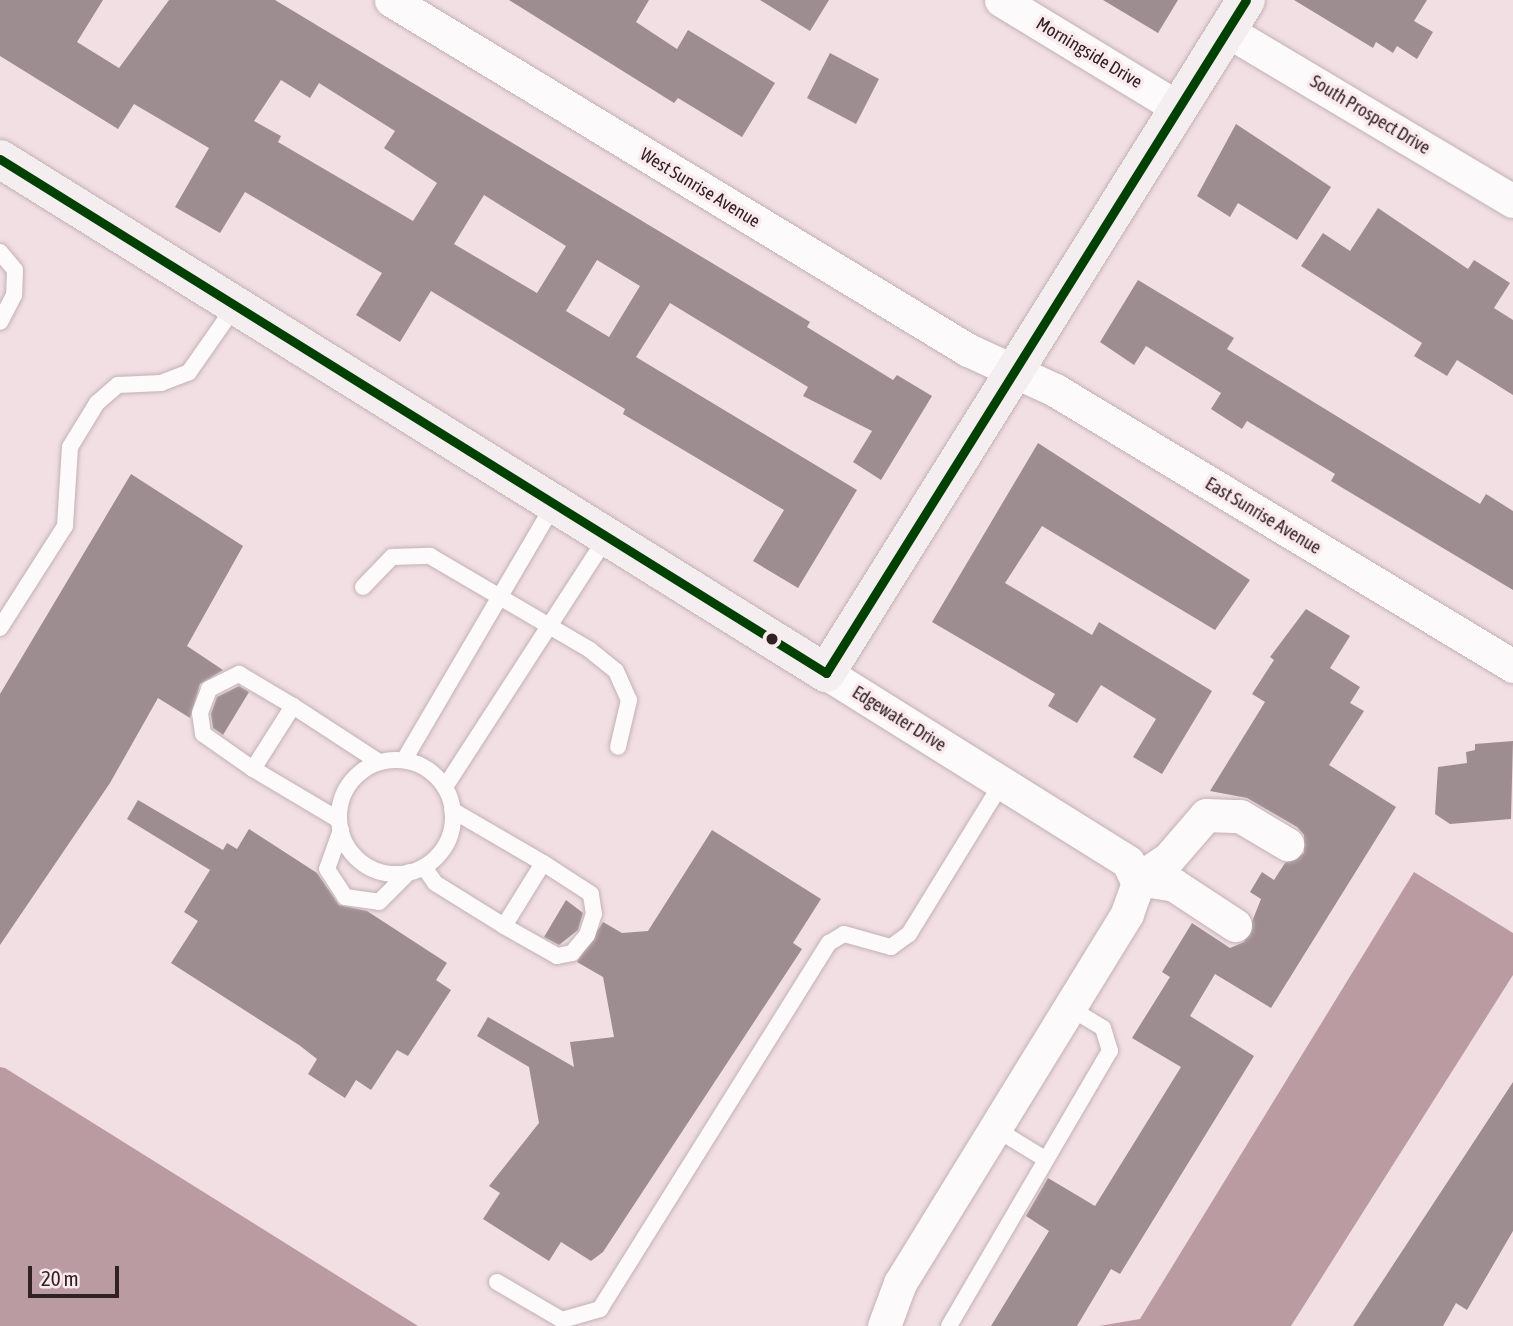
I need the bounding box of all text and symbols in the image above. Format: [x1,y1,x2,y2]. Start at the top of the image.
street label: Morningside Drive [1032,13,1146,93]
street label: South Prospect Drive [1306,71,1434,159]
street label: West Sunrise Avenue [636,144,764,232]
street label: East Sunrise Avenue [1201,473,1325,559]
unlabelled marker [765,632,779,646]
street label: Edgewater Drive [848,682,950,756]
scale bar [32,1252,122,1296]
text: 20 m [41,1266,79,1290]

